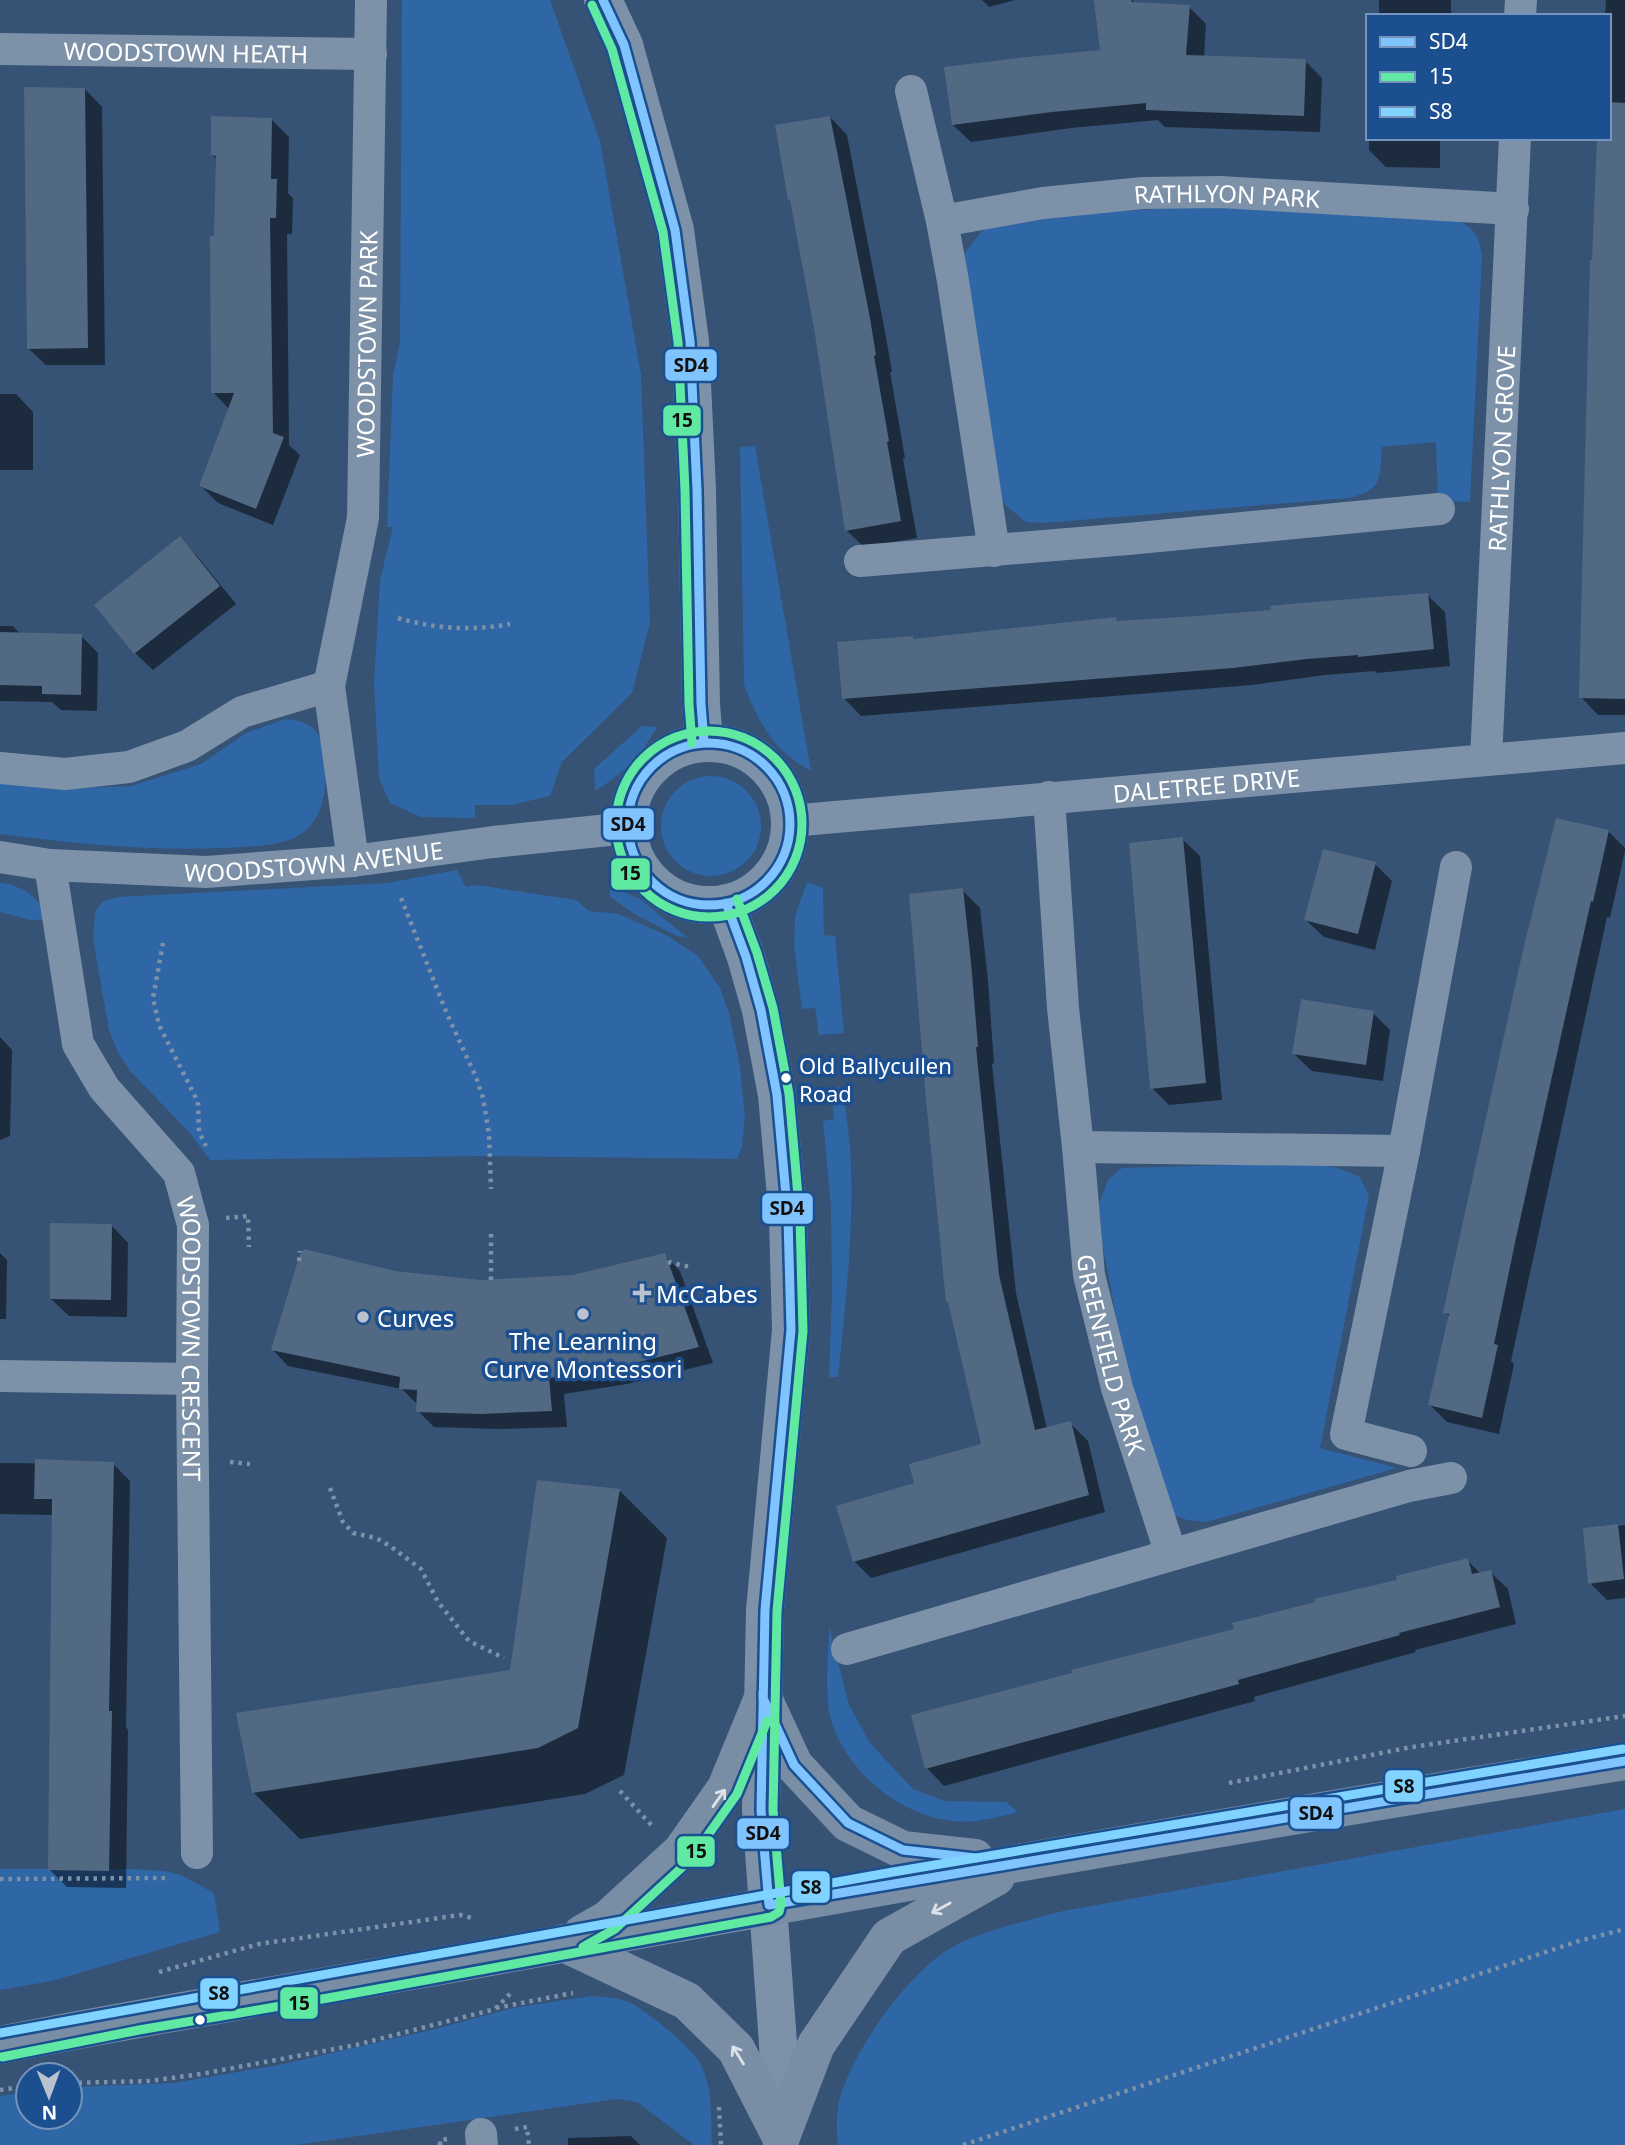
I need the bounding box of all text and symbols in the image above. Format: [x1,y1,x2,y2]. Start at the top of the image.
legend [1366,14,1611,140]
text: SD4 [1429,27,1468,55]
street label: WOODSTOWN HEATH [64,33,308,70]
text: 15 [1429,62,1453,90]
text: S8 [1429,97,1453,125]
street label: RATHLYON PARK [1132,175,1321,214]
street label: WOODSTOWN PARK [347,230,384,458]
street label: RATHLYON GROVE [1479,344,1522,552]
line badge: SD4 [664,348,718,382]
text: SD4 [673,352,709,378]
line badge: 15 [662,404,702,437]
text: 15 [671,407,693,433]
street label: DALETREE DRIVE [1111,760,1301,809]
line badge: SD4 [602,807,655,841]
text: SD4 [610,811,646,837]
street label: WOODSTOWN AVENUE [184,832,445,889]
line badge: 15 [610,857,651,891]
text: 15 [619,860,641,886]
place label: Old Ballycullen Road [799,1050,952,1108]
marker: Old Ballycullen Road [779,1071,793,1085]
line badge: SD4 [761,1192,814,1225]
street label: WOODSTOWN CRESCENT [169,1193,210,1482]
text: SD4 [769,1195,805,1221]
street label: GREENFIELD PARK [1071,1253,1154,1459]
place label: McCabes [656,1277,758,1310]
marker: McCabes [634,1285,650,1301]
place label: Curves [377,1301,454,1334]
marker: The Learning Curve Montessori [575,1306,591,1322]
marker: Curves [355,1309,371,1325]
place label: The Learning Curve Montessori [484,1324,682,1385]
line badge: S8 [1384,1769,1424,1803]
text: S8 [1393,1773,1415,1799]
one-way arrow [712,1789,726,1808]
line badge: SD4 [1289,1796,1343,1830]
text: SD4 [1298,1800,1334,1826]
line badge: SD4 [736,1817,790,1850]
text: SD4 [745,1820,781,1846]
line badge: 15 [676,1835,716,1868]
text: 15 [685,1838,707,1864]
line badge: S8 [791,1870,831,1904]
text: S8 [800,1874,822,1900]
one-way arrow [931,1902,952,1915]
line badge: S8 [199,1977,239,2010]
text: S8 [208,1980,230,2006]
line badge: 15 [279,1986,319,2020]
text: 15 [288,1990,310,2016]
unlabelled marker [193,2013,207,2027]
one-way arrow [731,2045,745,2065]
north arrow [14,2061,84,2131]
text: N [41,2100,57,2126]

